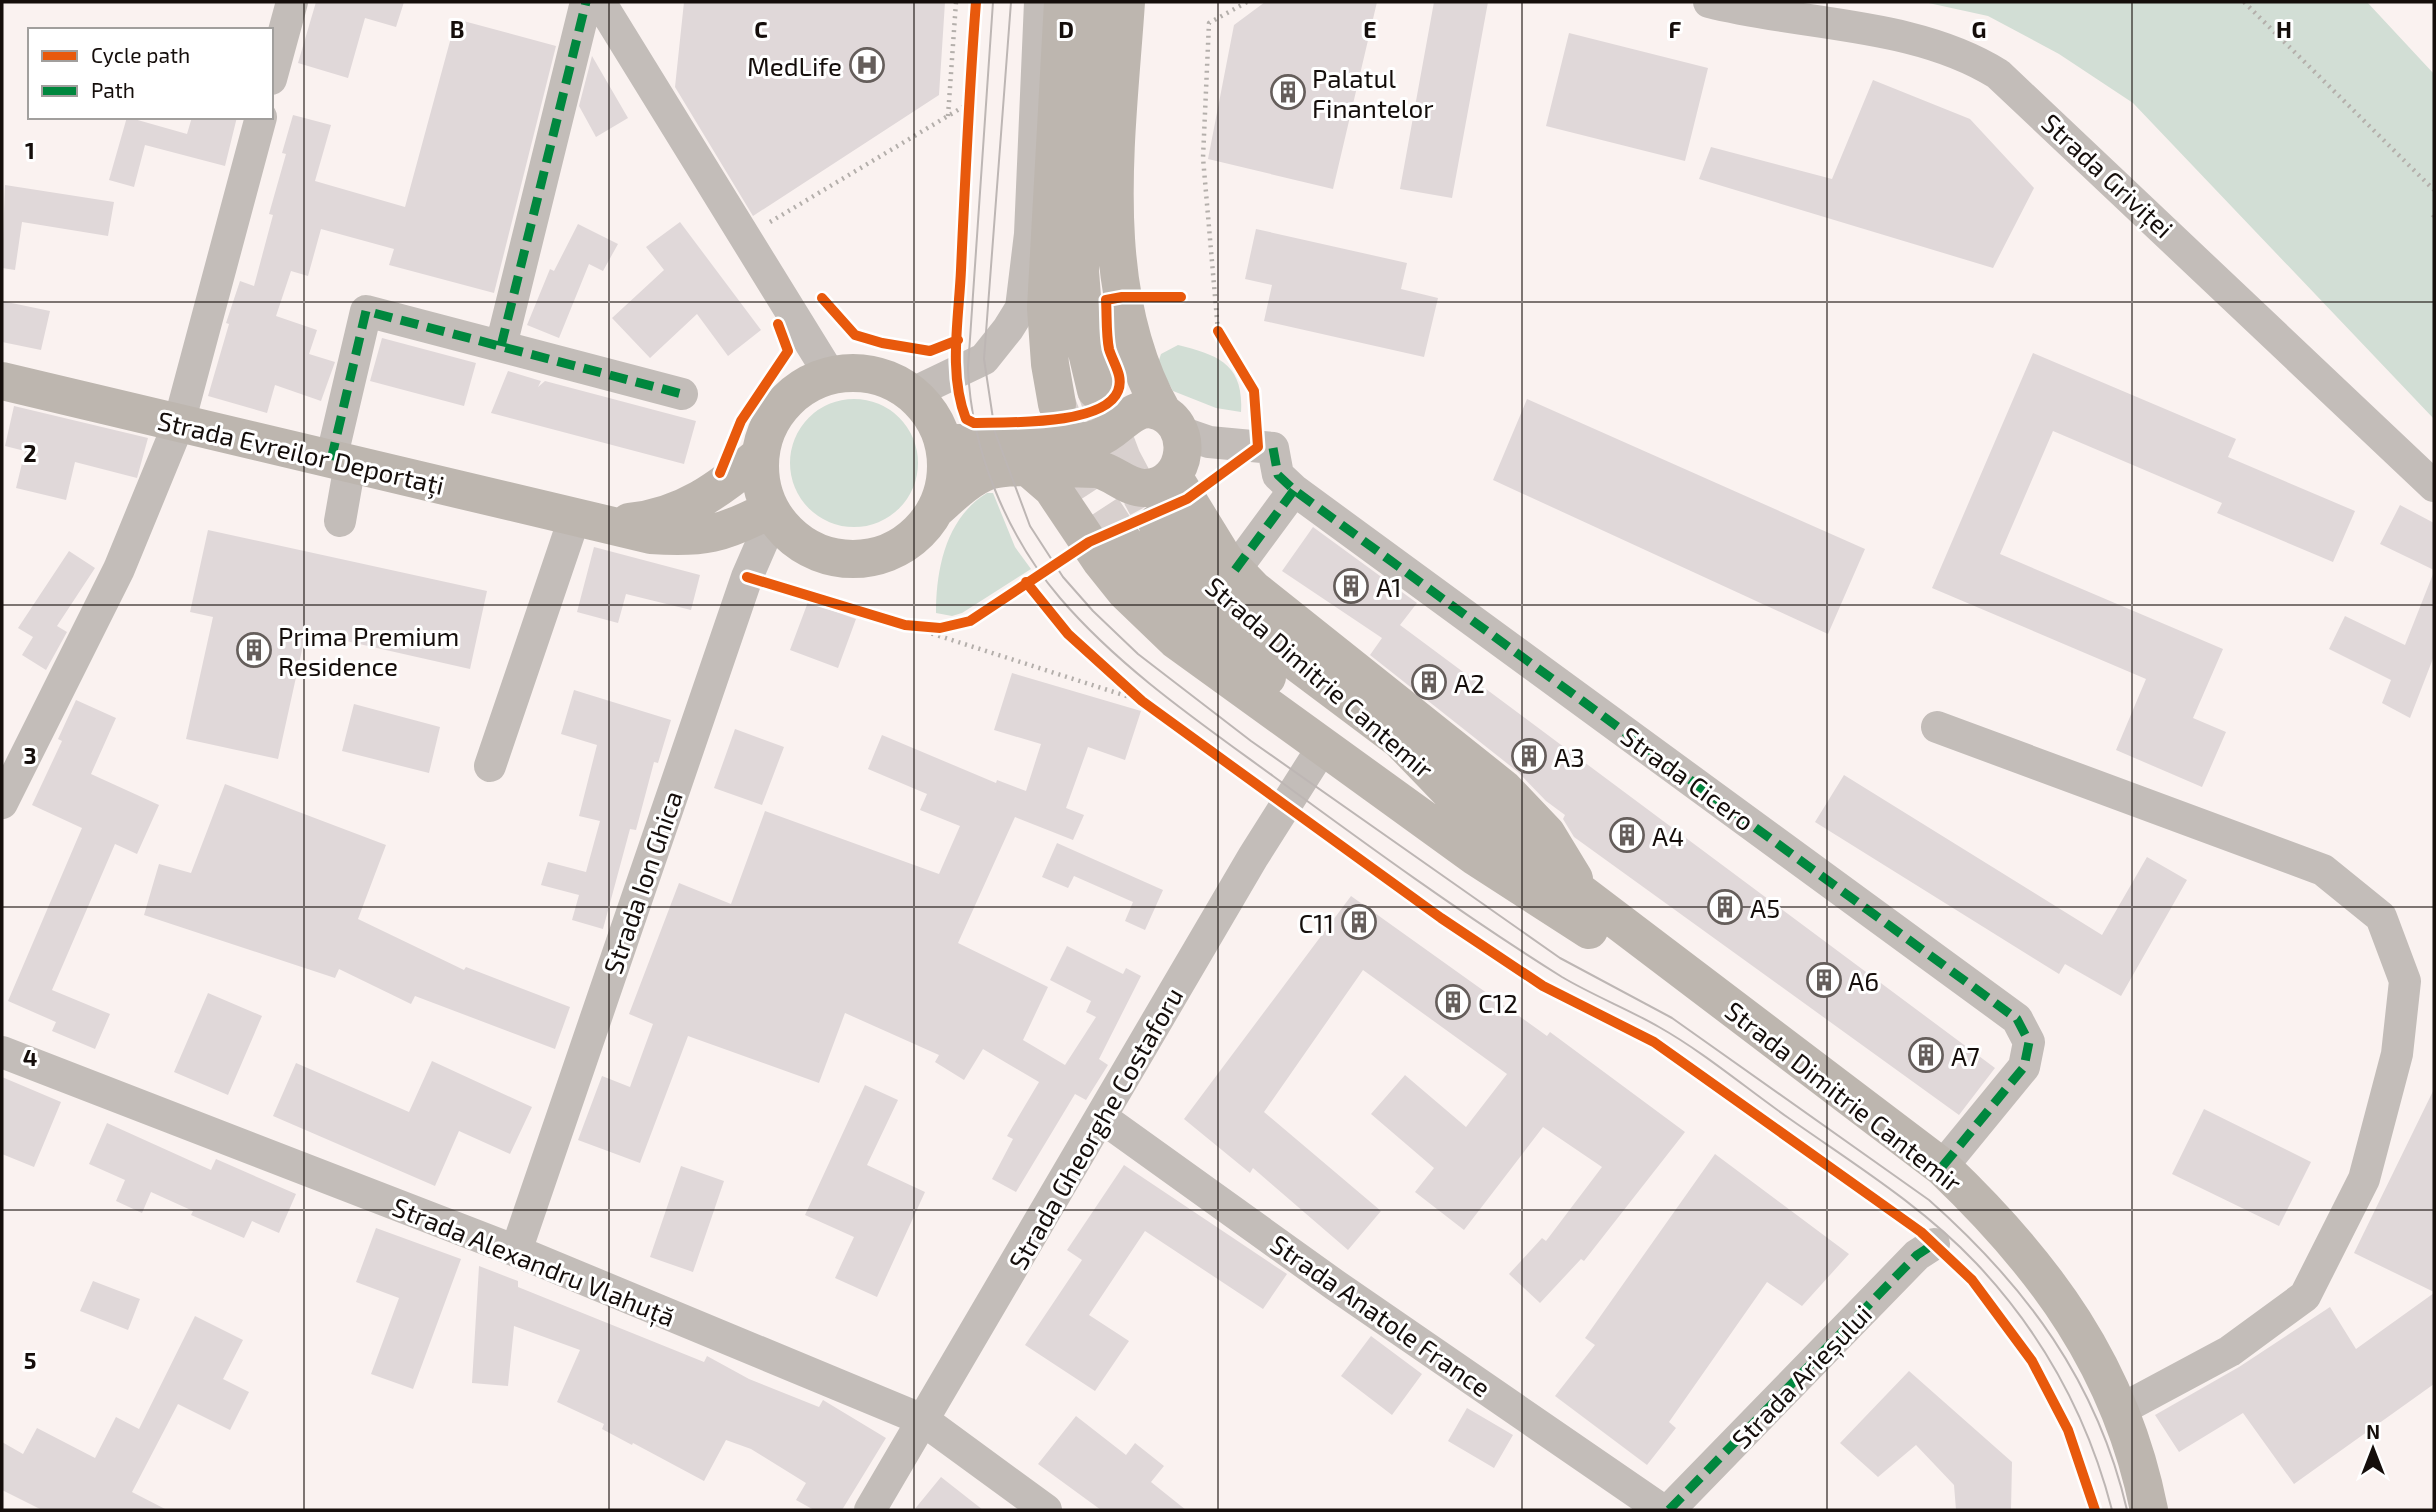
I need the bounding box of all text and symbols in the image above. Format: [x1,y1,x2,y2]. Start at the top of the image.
text: B [450,15,464,43]
text: C [754,15,768,43]
text: D [1058,15,1074,43]
text: E [1363,15,1377,43]
text: F [1669,15,1682,43]
text: G [1972,15,1986,43]
text: H [2276,15,2292,43]
legend [28,28,273,119]
text: Cycle path [91,42,190,67]
hospital icon: MedLife [848,46,886,84]
place label: MedLife [747,50,842,81]
place label: Palatul Finantelor [1312,62,1434,123]
building icon: Palatul Finantelor [1269,73,1307,111]
text: Path [91,77,135,102]
street label: Strada Griviței [2035,106,2180,245]
text: 1 [25,136,35,164]
street label: Strada Evreilor Deportaţi [154,404,447,502]
text: 2 [23,439,37,467]
building icon: A1 [1332,567,1370,605]
street label: Strada Dimitrie Cantemir [1200,570,1440,784]
place label: A1 [1376,571,1402,602]
place label: Prima Premium Residence [278,620,459,681]
building icon: Prima Premium Residence [235,631,273,669]
building icon: A2 [1410,663,1448,701]
place label: A2 [1454,667,1485,698]
street label: Strada Cicero [1616,719,1760,837]
building icon: A3 [1510,737,1548,775]
text: 3 [23,741,37,769]
place label: A3 [1554,741,1585,772]
street label: Strada Ion Ghica [596,786,688,978]
building icon: A4 [1608,816,1646,854]
place label: A4 [1652,820,1684,851]
building icon: A5 [1706,888,1744,926]
place label: A5 [1750,892,1780,923]
building icon: C11 [1340,903,1378,941]
place label: C11 [1298,907,1334,938]
building icon: A6 [1805,961,1843,999]
place label: A6 [1848,965,1879,996]
street label: Strada Gheorghe Costaforu [1001,981,1189,1275]
building icon: C12 [1434,983,1472,1021]
place label: C12 [1478,987,1518,1018]
street label: Strada Dimitrie Cantemir [1720,994,1968,1198]
building icon: A7 [1907,1036,1945,1074]
place label: A7 [1951,1040,1980,1071]
text: 4 [23,1043,37,1071]
street label: Strada Alexandru Vlahuță [388,1190,680,1334]
street label: Strada Anatole France [1265,1227,1497,1403]
street label: Strada Arieșului [1725,1298,1879,1456]
text: 5 [24,1346,36,1374]
north arrow [2338,1414,2408,1484]
text: N [2366,1420,2380,1443]

